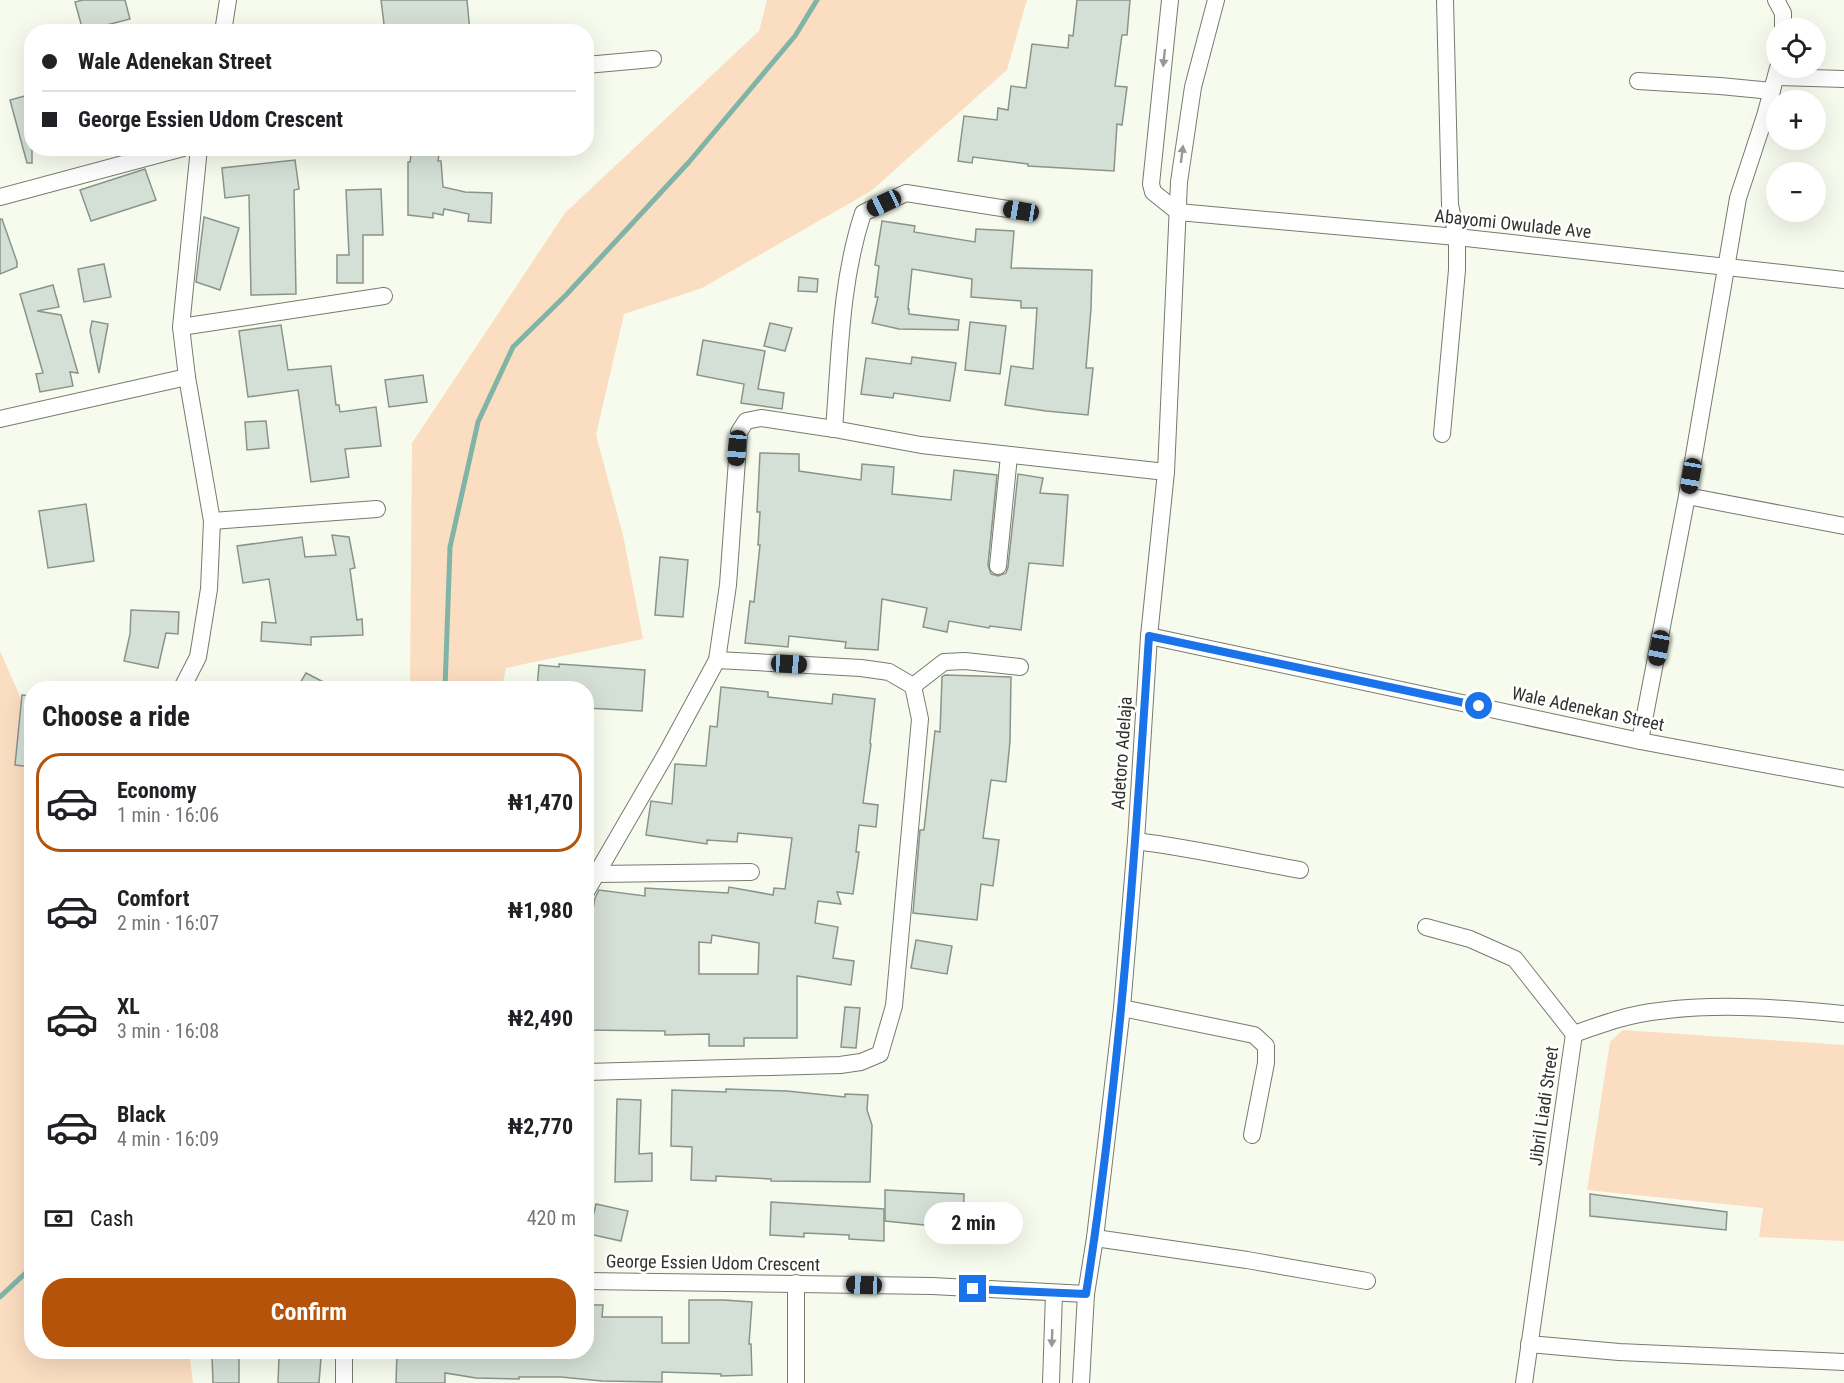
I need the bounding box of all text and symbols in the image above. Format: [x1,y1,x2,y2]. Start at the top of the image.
map controls [1766,18,1826,222]
button: locate [1766,18,1826,78]
text: Wale Adenekan Street [78,49,272,74]
one-way arrow [1159,49,1169,68]
button: + [1766,90,1826,150]
text: George Essien Udom Crescent [78,107,343,132]
one-way arrow [1177,144,1187,163]
button: − [1766,162,1826,222]
car [864,187,904,219]
car [1002,199,1040,223]
street label: Abayomi Owulade Ave [1434,205,1592,242]
car [726,429,748,467]
car [1679,457,1703,495]
car [1647,629,1671,667]
car [771,654,807,674]
street label: Wale Adenekan Street [1510,682,1666,735]
route start [1465,692,1492,719]
street label: Adetoro Adelaja [1107,696,1136,810]
text: Choose a ride [42,701,190,733]
icon: car [45,776,99,830]
text: Economy [117,778,197,803]
text: ₦1,470 [507,790,573,815]
text: 1 min · 16:06 [117,803,219,827]
icon: car [45,884,99,938]
text: Comfort [117,886,190,911]
text: ₦1,980 [507,898,573,923]
text: 2 min · 16:07 [117,911,219,935]
icon: car [45,992,99,1046]
text: XL [117,994,140,1019]
text: ₦2,490 [507,1006,573,1031]
text: 3 min · 16:08 [117,1019,219,1043]
street label: Jibril Liadi Street [1525,1045,1562,1167]
icon: car [45,1100,99,1154]
text: Black [117,1102,166,1127]
text: ₦2,770 [507,1114,573,1139]
text: 4 min · 16:09 [117,1127,219,1151]
icon: cash [42,1202,75,1235]
callout: 2 min [924,1202,1022,1244]
text: Cash [90,1206,134,1231]
text: 420 m [527,1206,576,1230]
text: 2 min [951,1211,996,1235]
street label: George Essien Udom Crescent [606,1250,820,1275]
car [846,1275,882,1295]
route end [959,1275,986,1302]
button: Confirm [42,1278,576,1347]
one-way arrow [1048,1328,1057,1347]

